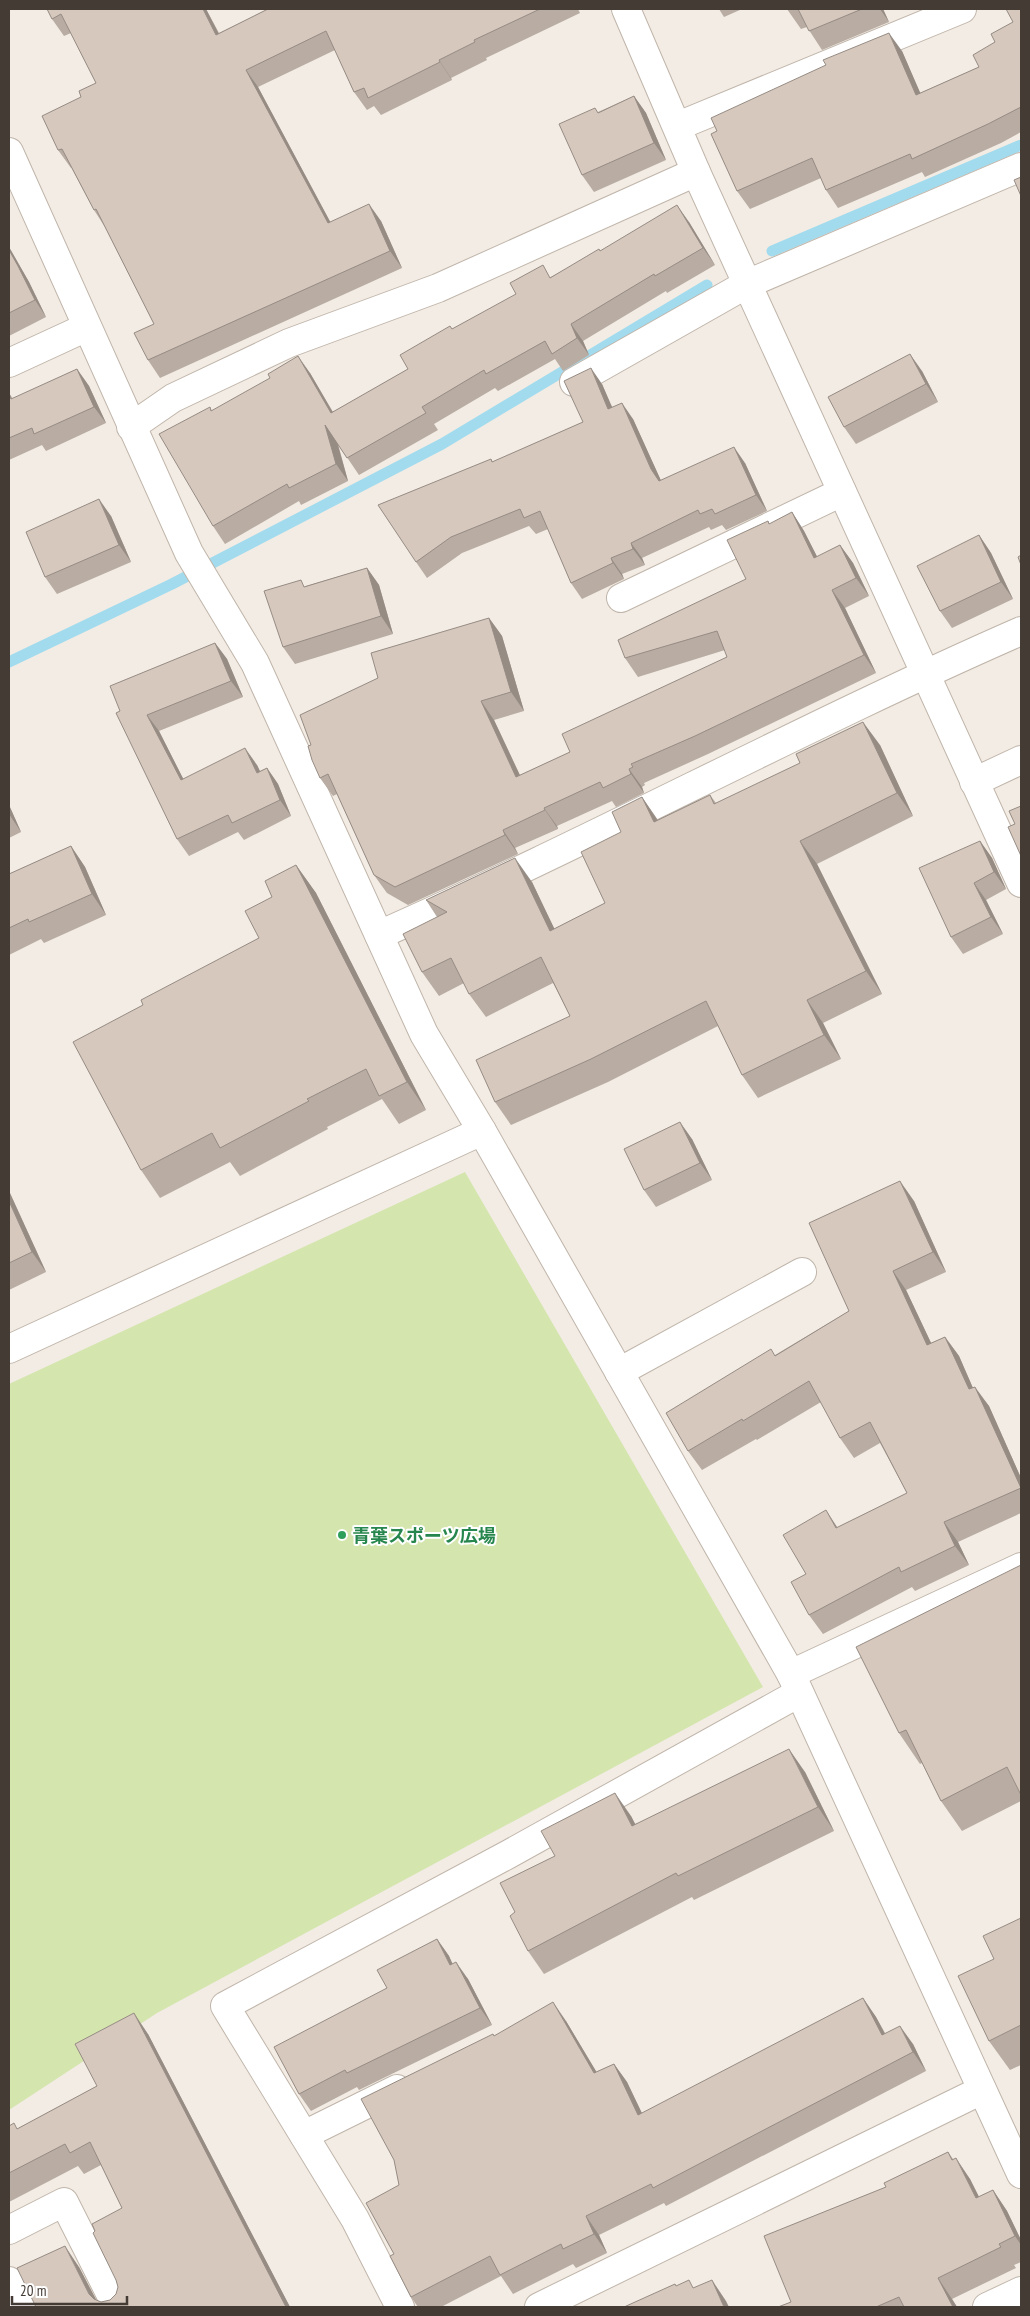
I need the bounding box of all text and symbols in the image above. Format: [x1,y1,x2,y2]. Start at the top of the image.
place label: 青葉スポーツ広場 [352,1524,496,1547]
marker: 青葉スポーツ広場 [336,1529,348,1541]
scale bar [12,2274,128,2306]
text: 20 m [20,2281,46,2300]

